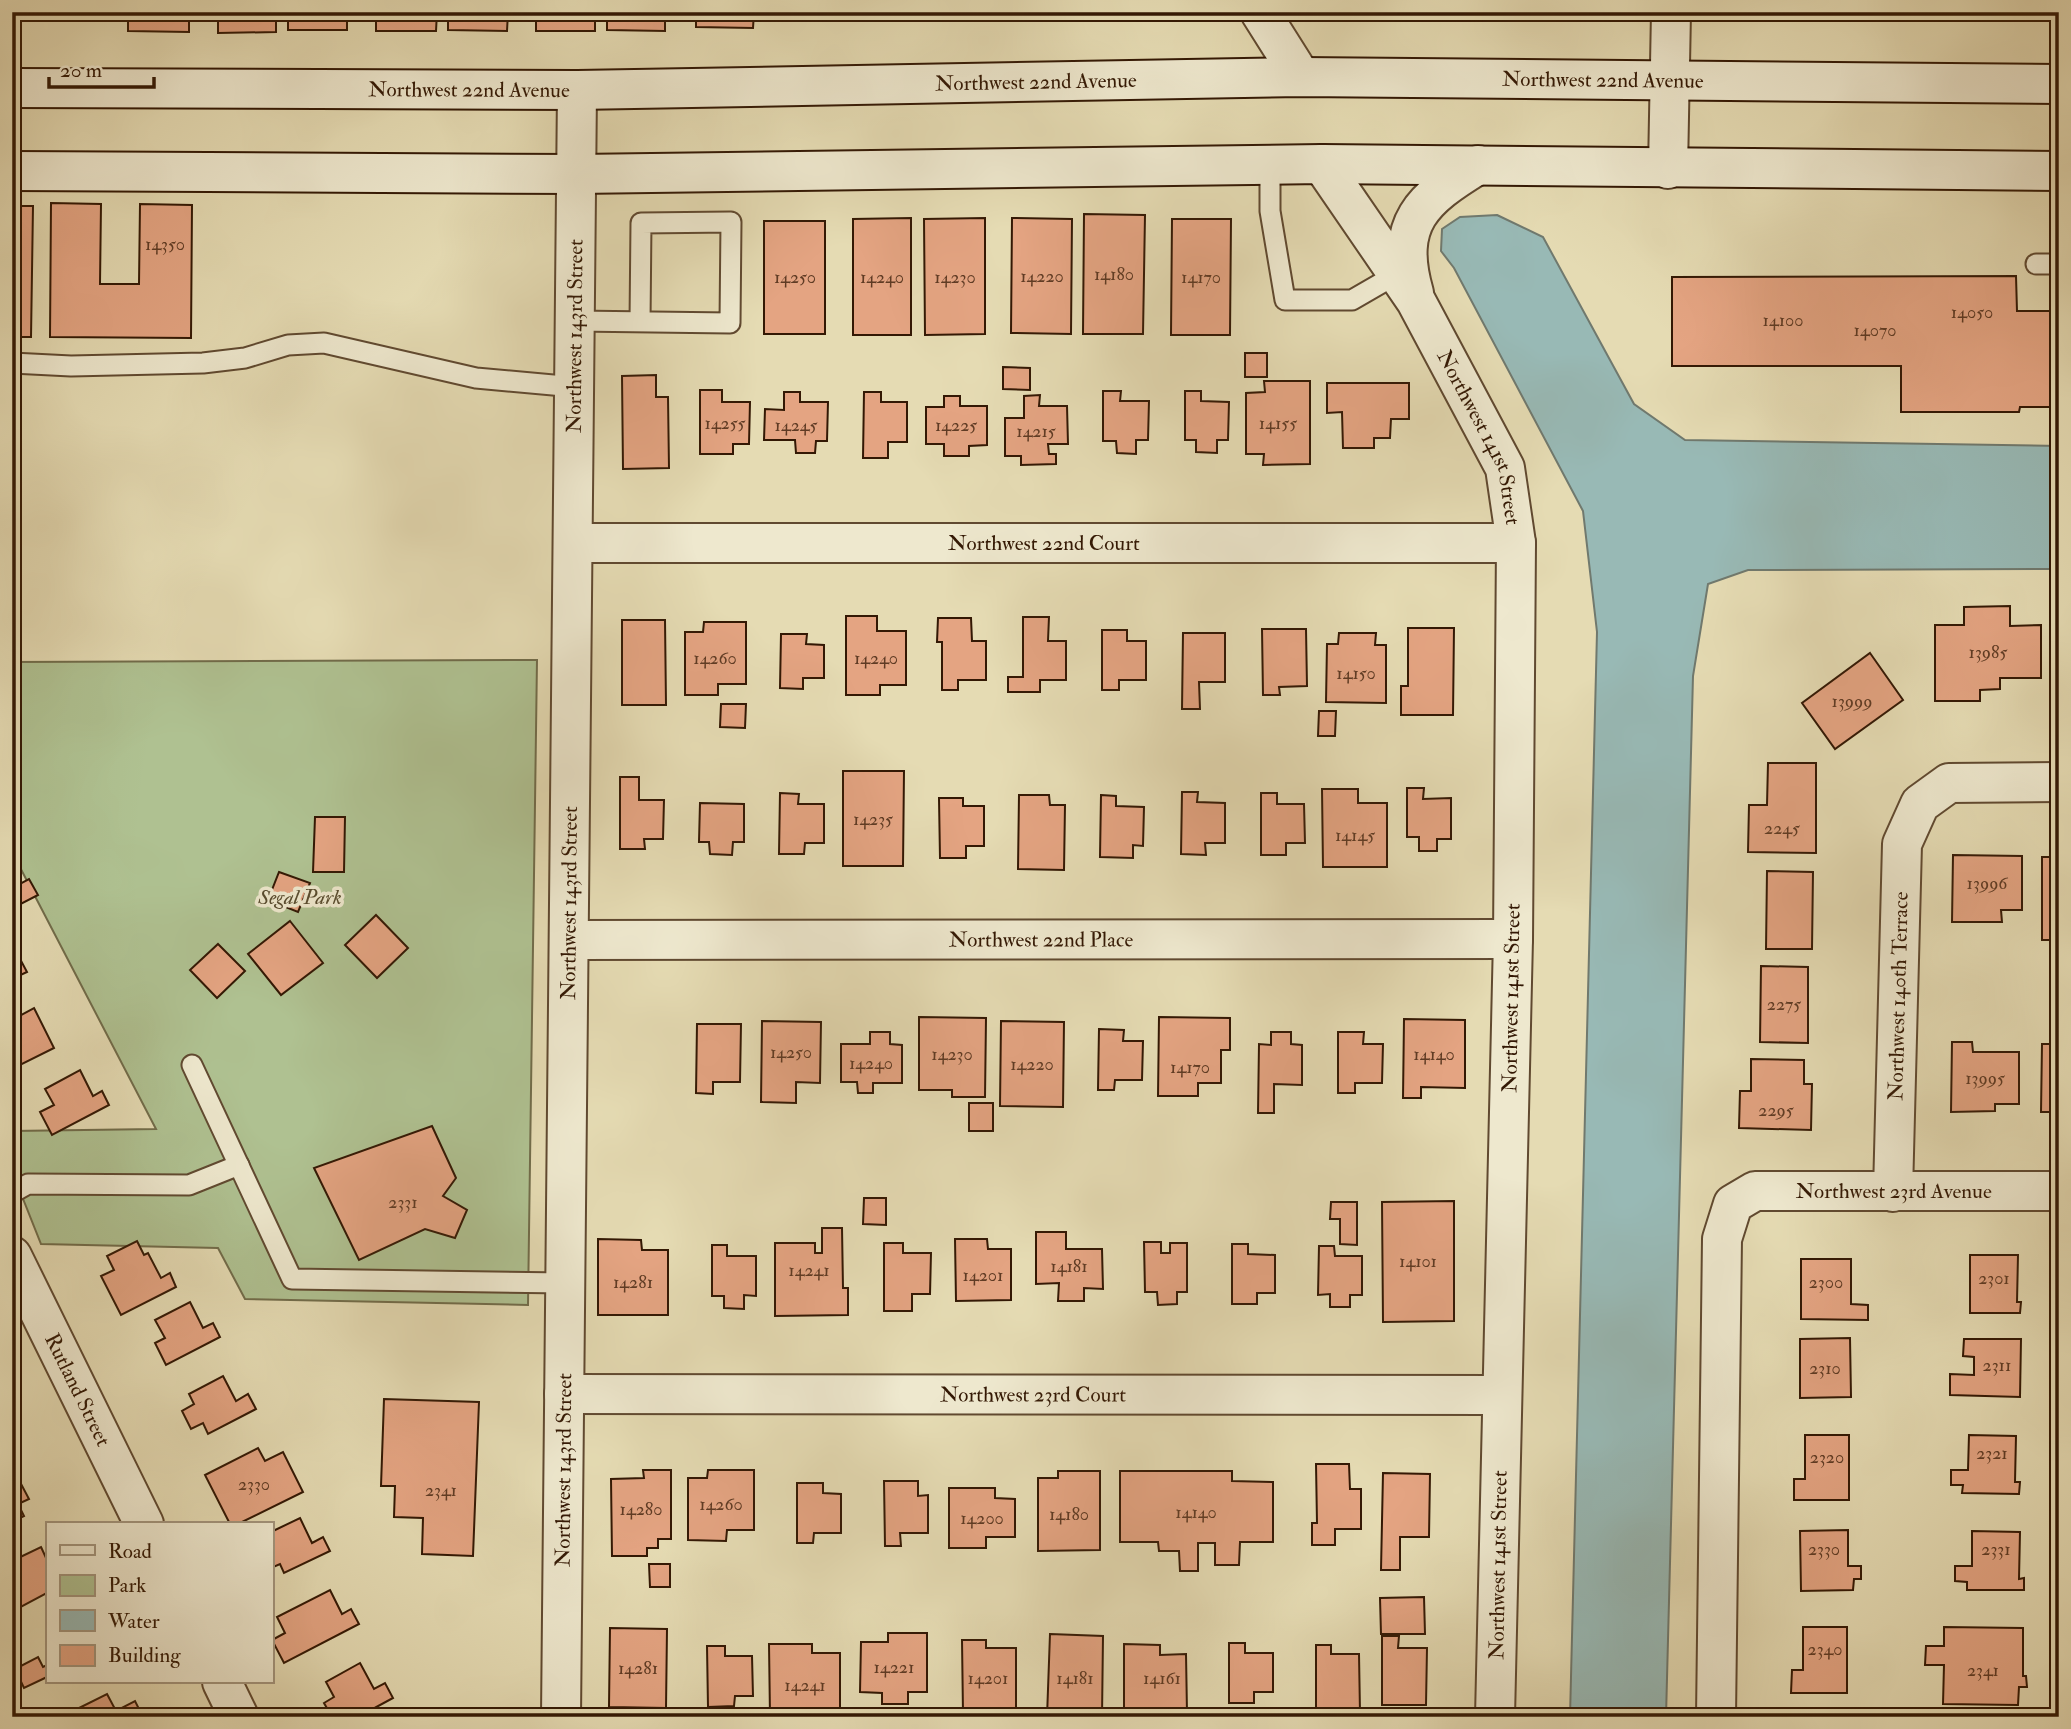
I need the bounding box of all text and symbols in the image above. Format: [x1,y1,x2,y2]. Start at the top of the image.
scale bar [49,46,154,90]
text: 20 m [60,57,102,84]
street label: Northwest 22nd Avenue [1502,66,1704,95]
street label: Northwest 22nd Avenue [935,67,1137,98]
street label: Northwest 22nd Avenue [368,76,570,104]
house number: 14350 [145,233,185,256]
street label: Northwest 143rd Street [561,239,590,433]
house number: 14180 [1094,263,1134,286]
house number: 14220 [1020,265,1064,288]
house number: 14250 [774,266,816,289]
house number: 14240 [860,266,904,289]
house number: 14230 [934,266,976,289]
house number: 14170 [1181,266,1221,289]
house number: 14050 [1951,301,1993,324]
house number: 14100 [1763,309,1803,332]
house number: 14070 [1854,319,1896,342]
street label: Northwest 141st Street [1431,345,1526,527]
house number: 14255 [704,412,746,435]
house number: 14155 [1259,412,1297,435]
house number: 14245 [775,414,818,437]
house number: 14225 [935,414,977,437]
house number: 14215 [1016,420,1056,443]
street label: Northwest 22nd Court [948,530,1140,557]
house number: 13985 [1969,641,2008,664]
house number: 14260 [693,647,737,670]
house number: 14240 [854,647,898,670]
house number: 14150 [1336,662,1376,685]
house number: 13999 [1832,690,1873,713]
street label: Northwest 143rd Street [555,806,584,1000]
house number: 14235 [853,808,893,831]
house number: 2245 [1764,817,1800,840]
house number: 14145 [1335,824,1375,847]
house number: 13996 [1967,872,2008,895]
park label: Segal Park [257,884,342,911]
street label: Northwest 140th Terrace [1882,891,1915,1101]
street label: Northwest 141st Street [1496,903,1527,1093]
street label: Northwest 22nd Place [949,926,1133,954]
house number: 2275 [1767,993,1801,1016]
house number: 14250 [770,1041,812,1064]
house number: 14230 [931,1043,973,1066]
house number: 14140 [1413,1043,1455,1066]
house number: 14240 [849,1052,893,1075]
house number: 14220 [1010,1053,1054,1076]
house number: 14170 [1170,1056,1210,1079]
house number: 13995 [1965,1067,2005,1090]
house number: 2295 [1758,1099,1794,1122]
street label: Northwest 23rd Avenue [1796,1178,1992,1205]
house number: 2331 [388,1191,418,1214]
house number: 14101 [1399,1250,1437,1273]
house number: 14181 [1050,1255,1088,1278]
house number: 14241 [788,1259,830,1282]
house number: 14201 [963,1264,1003,1287]
house number: 2301 [1978,1267,2010,1290]
house number: 14281 [613,1271,653,1294]
house number: 2300 [1809,1271,1843,1294]
street label: Rutland Street [38,1329,117,1451]
house number: 2311 [1983,1354,2011,1377]
house number: 2310 [1809,1357,1841,1380]
street label: Northwest 143rd Street [549,1373,578,1567]
street label: Northwest 23rd Court [940,1381,1126,1409]
house number: 2321 [1976,1442,2008,1465]
house number: 2320 [1810,1446,1844,1469]
street label: Northwest 141st Street [1483,1470,1514,1660]
house number: 2330 [238,1473,270,1496]
house number: 2341 [425,1479,457,1502]
house number: 14260 [699,1493,743,1516]
house number: 14280 [620,1498,662,1521]
house number: 14140 [1175,1501,1217,1524]
house number: 14180 [1049,1503,1089,1526]
house number: 14200 [960,1507,1004,1530]
legend [46,1522,273,1684]
text: Road [108,1538,153,1565]
house number: 2330 [1808,1538,1840,1561]
house number: 2331 [1981,1538,2011,1561]
text: Park [108,1572,146,1599]
text: Water [107,1608,160,1635]
house number: 2340 [1808,1638,1842,1661]
text: Building [108,1642,181,1669]
house number: 14221 [874,1656,914,1679]
house number: 14281 [618,1657,658,1680]
house number: 2341 [1967,1659,1999,1682]
house number: 14201 [968,1667,1008,1690]
house number: 14181 [1056,1667,1094,1690]
house number: 14161 [1143,1667,1181,1690]
house number: 14241 [784,1674,826,1697]

